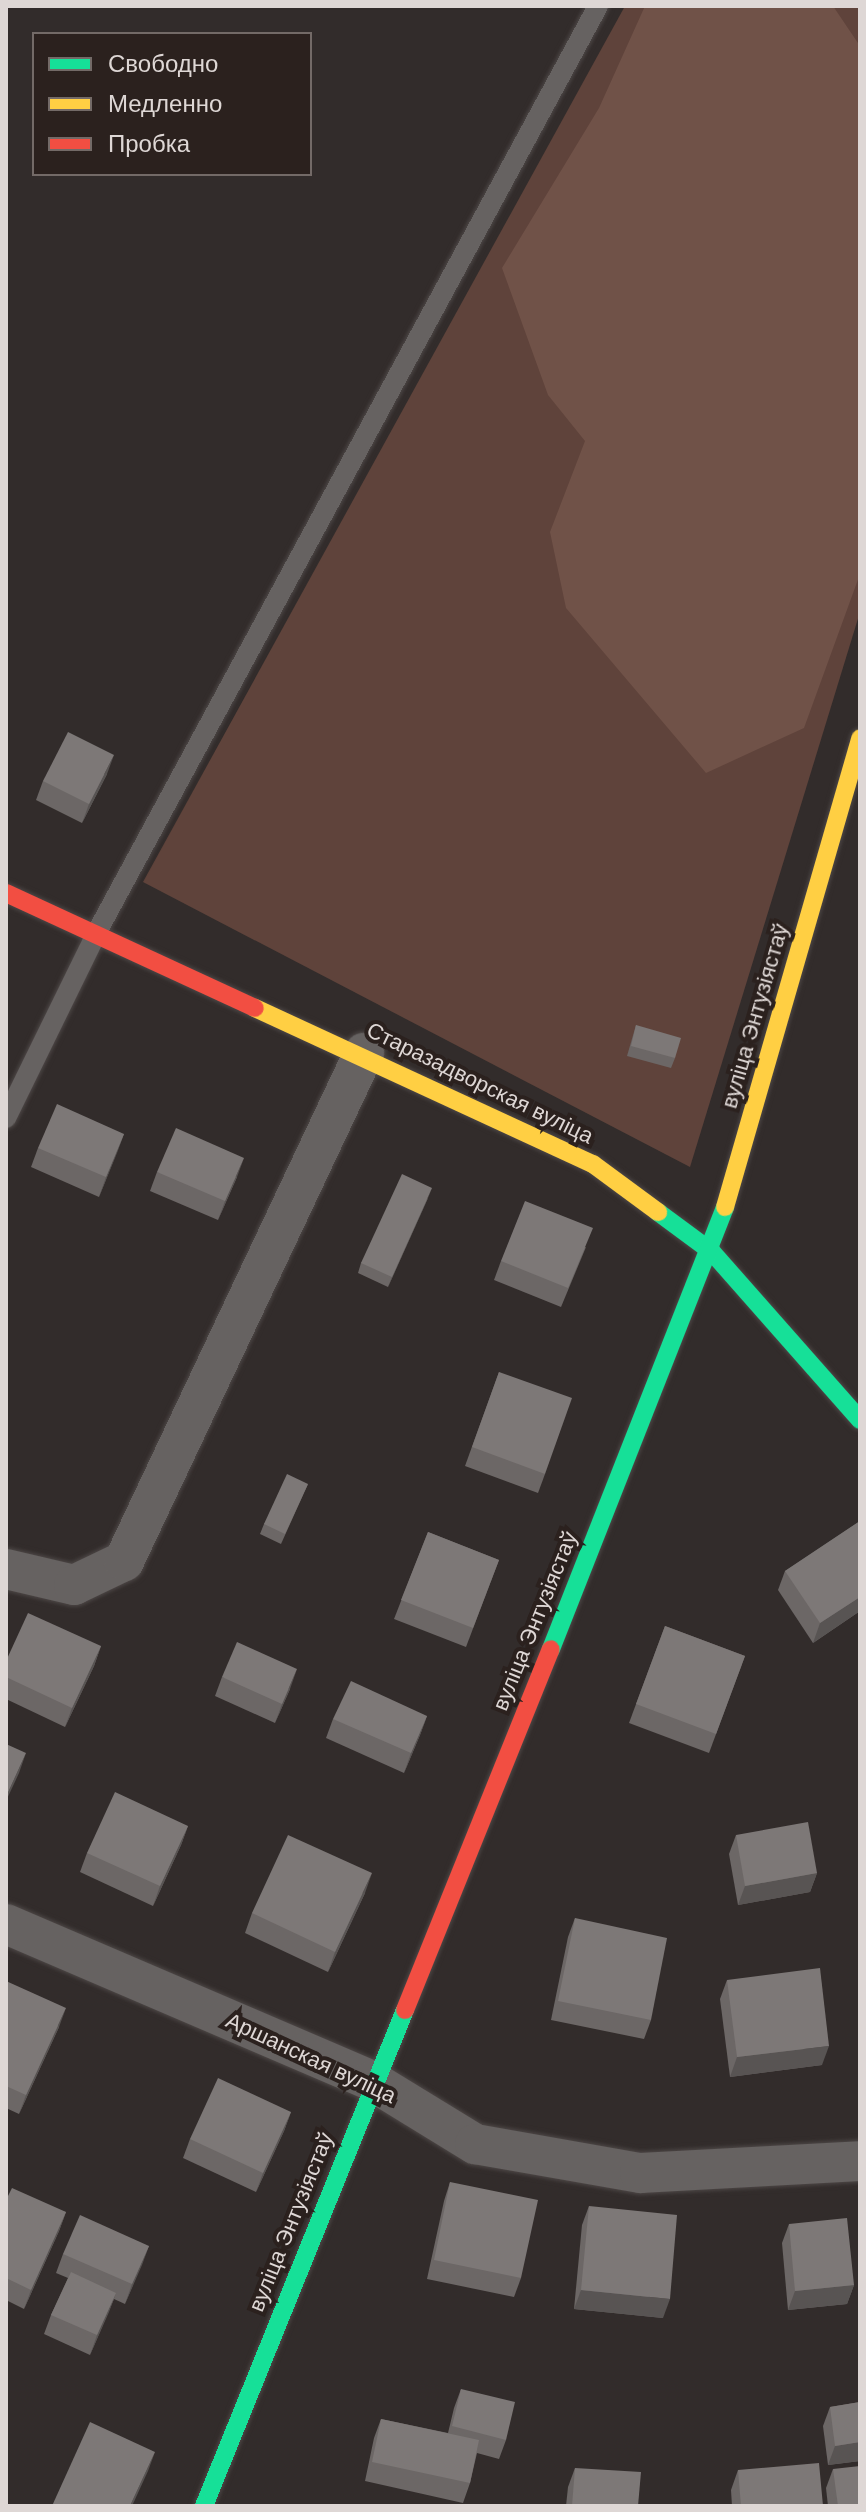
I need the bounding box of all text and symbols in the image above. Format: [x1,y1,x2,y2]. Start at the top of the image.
legend [32,32,312,176]
text: Свободно [108,50,218,77]
text: Медленно [108,90,222,117]
text: Пробка [108,130,190,157]
street label: вуліца Энтузіястаў [716,921,794,1111]
street label: Старазадворская вуліца [362,1017,598,1149]
street label: вуліца Энтузіястаў [487,1528,583,1714]
street label: Аршанская вуліца [222,2007,400,2109]
street label: вуліца Энтузіястаў [243,2129,339,2315]

